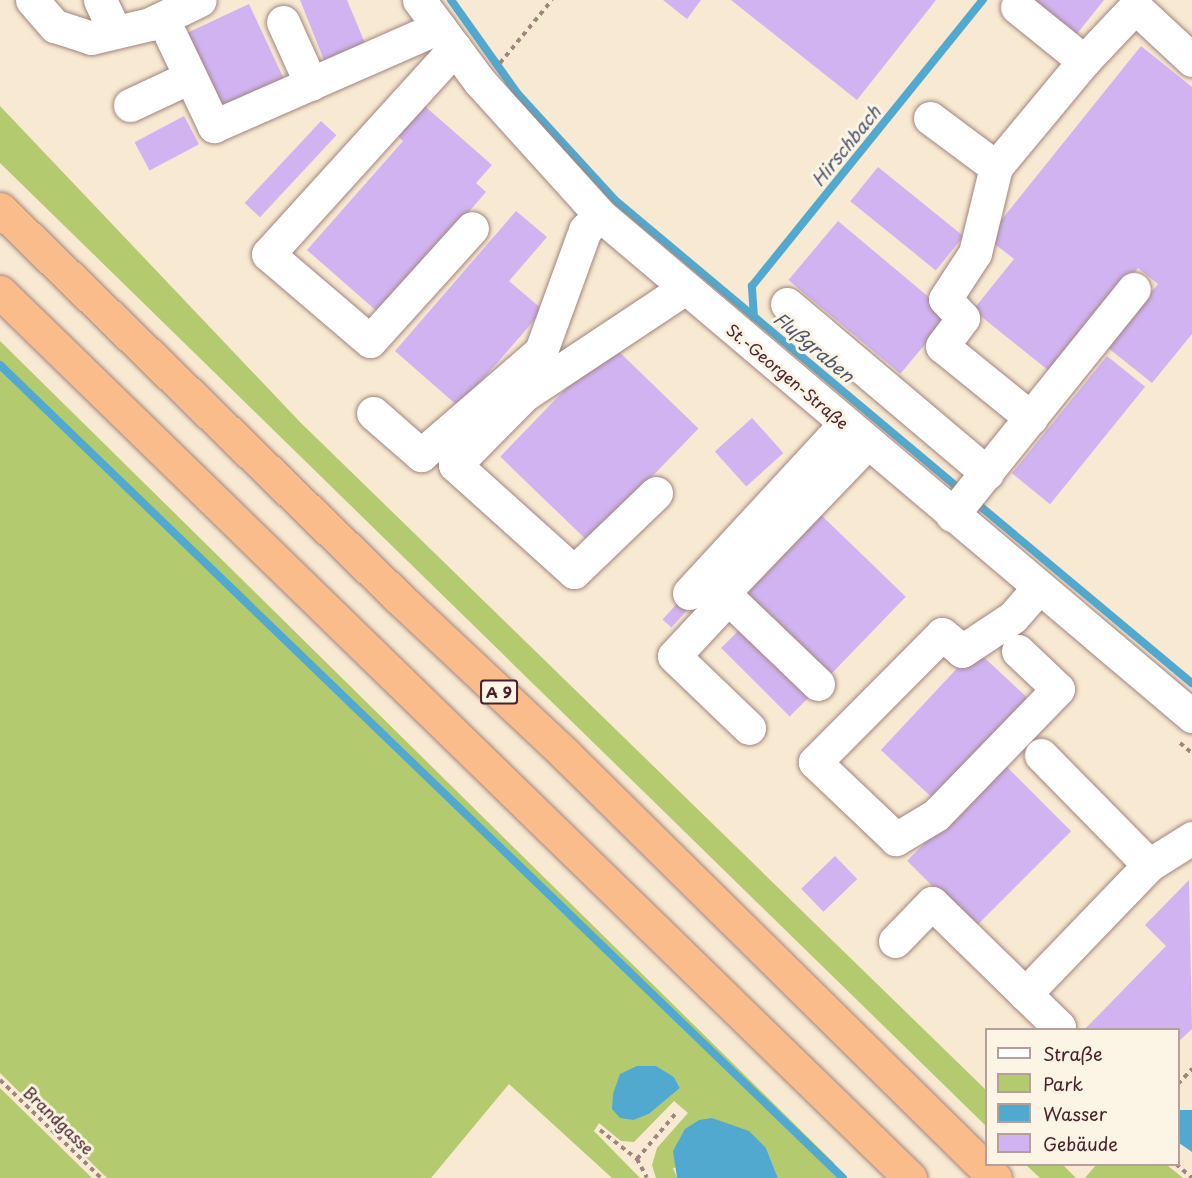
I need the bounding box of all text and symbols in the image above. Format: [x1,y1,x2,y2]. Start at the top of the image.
water label: Hirschbach [807,101,885,191]
water label: Flußgraben [770,307,858,387]
street label: St.-Georgen-Straße [723,319,853,433]
road number: A 9 [480,680,518,704]
legend [985,1028,1180,1166]
text: Straße [1043,1040,1103,1067]
text: Park [1043,1070,1083,1097]
street label: Brandgasse [20,1082,98,1158]
text: Wasser [1043,1100,1107,1127]
text: Gebäude [1043,1130,1118,1157]

